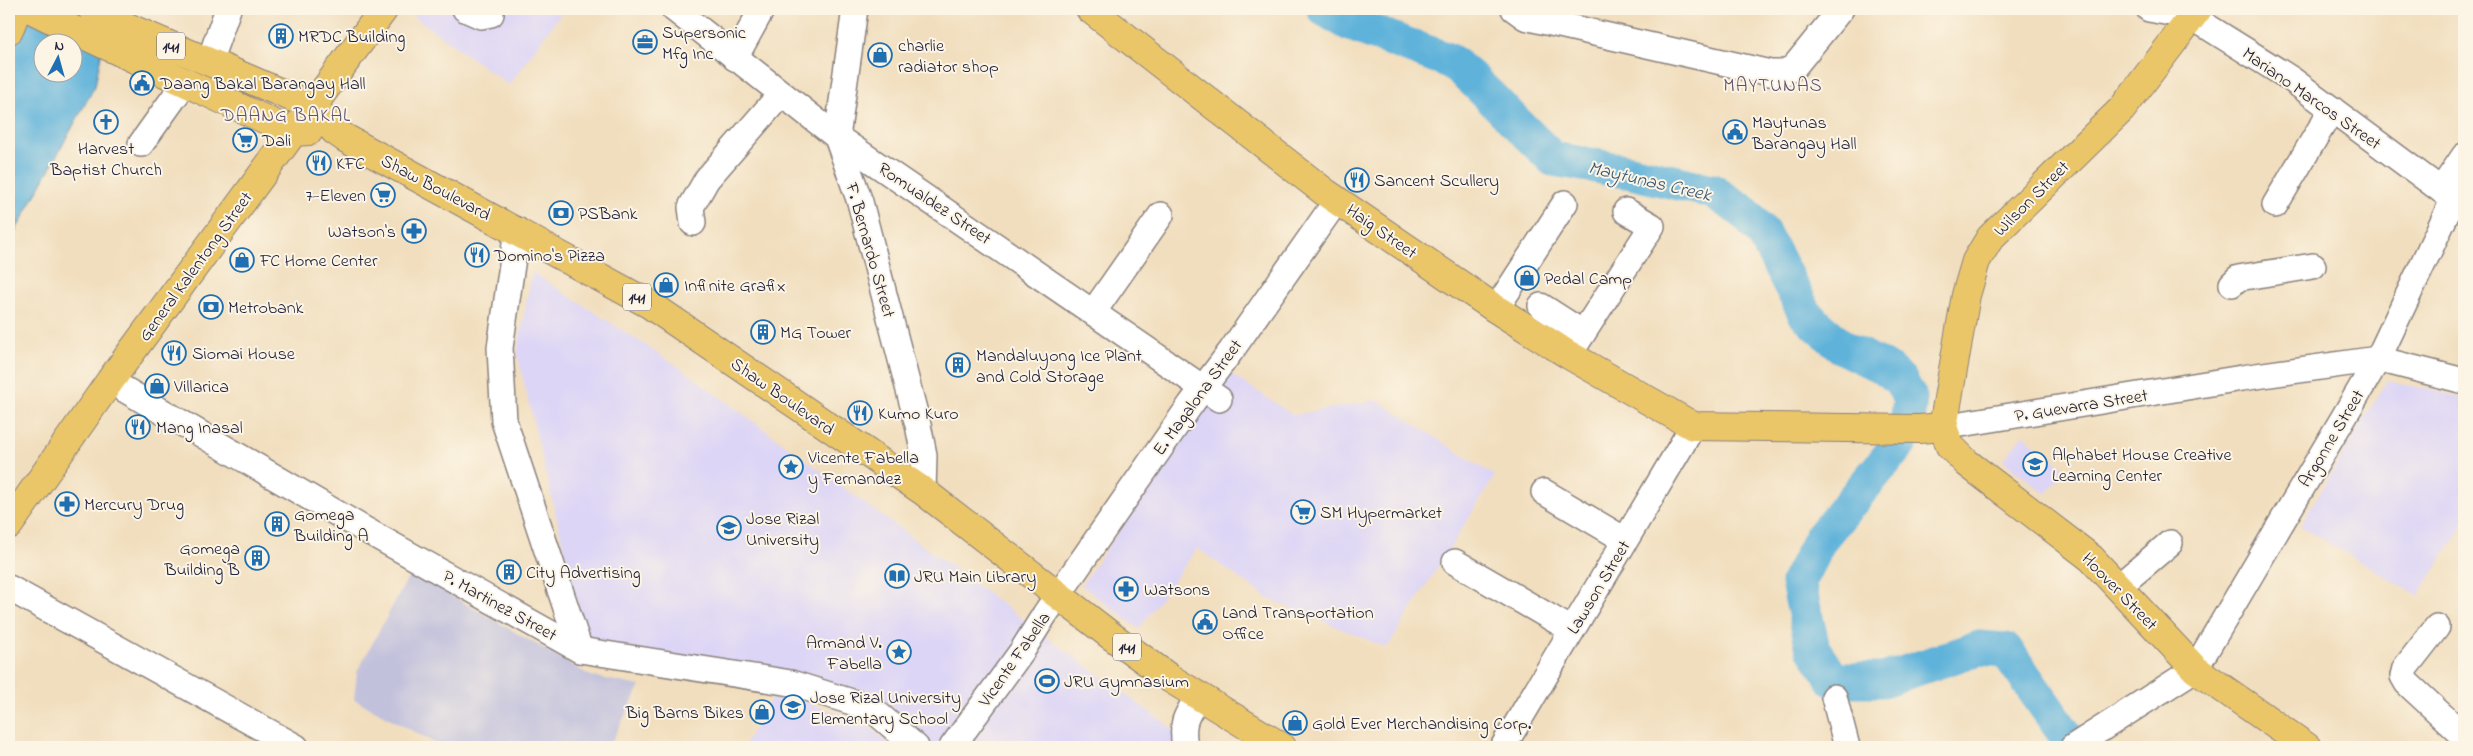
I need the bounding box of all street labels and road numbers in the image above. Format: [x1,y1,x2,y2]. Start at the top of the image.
road number: 141 [157,32,185,59]
street label: Mariano Marcos Street [2236,42,2386,157]
street label: Shaw Boulevard [375,149,495,229]
street label: Wilson Street [1988,155,2076,243]
street label: Romualdez Street [872,157,996,252]
street label: F. Bernardo Street [837,179,901,321]
street label: General Kalentong Street [133,187,261,348]
street label: Haig Street [1339,199,1422,267]
road number: 141 [623,284,651,310]
street label: E. Magalona Street [1147,335,1251,462]
street label: Shaw Boulevard [725,352,839,443]
street label: P. Guevarra Street [2013,384,2150,430]
street label: Argonne Street [2293,385,2373,493]
street label: Lawson Street [1561,536,1638,640]
street label: Hoover Street [2074,547,2163,637]
street label: P. Martinez Street [437,565,561,649]
street label: Vicente Fabella [973,607,1058,714]
road number: 141 [1113,634,1141,660]

